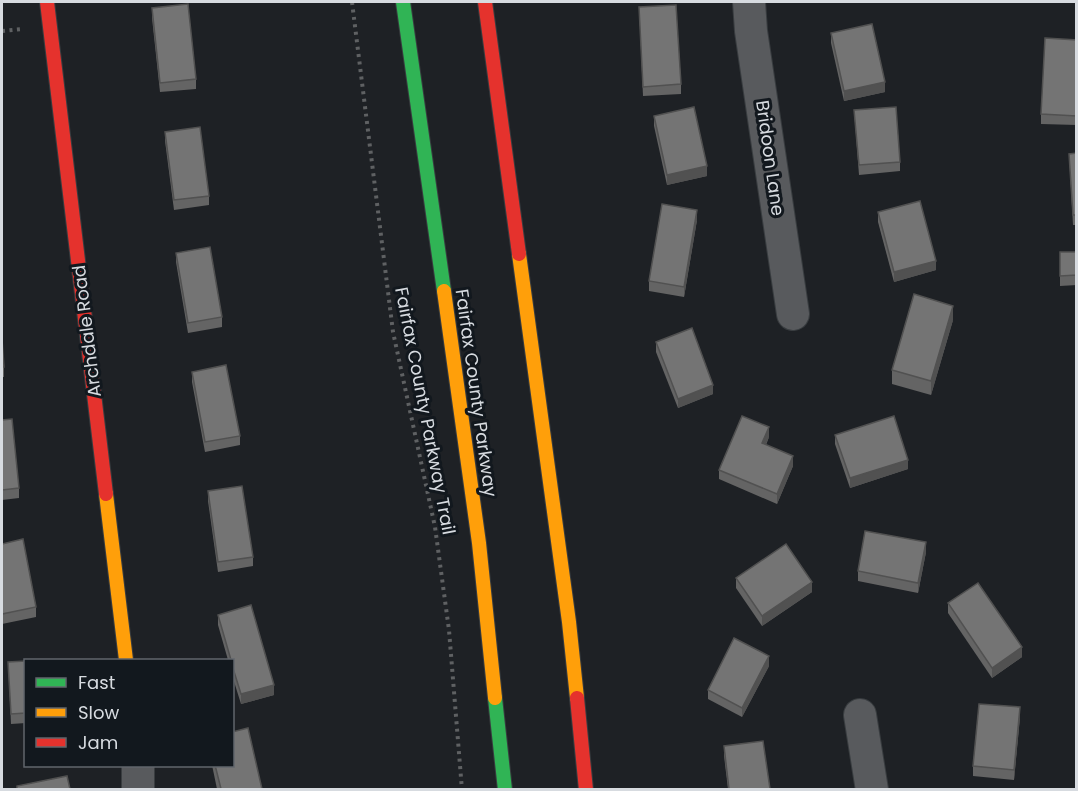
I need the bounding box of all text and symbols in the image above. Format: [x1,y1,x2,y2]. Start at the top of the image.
street label: Bridoon Lane [750,99,791,217]
street label: Archdale Road [66,264,107,399]
street label: Fairfax County Parkway Trail [389,285,462,537]
street label: Fairfax County Parkway [450,287,503,498]
legend [24,659,234,767]
text: Fast [78,670,115,695]
text: Slow [78,700,120,725]
text: Jam [78,730,118,755]

